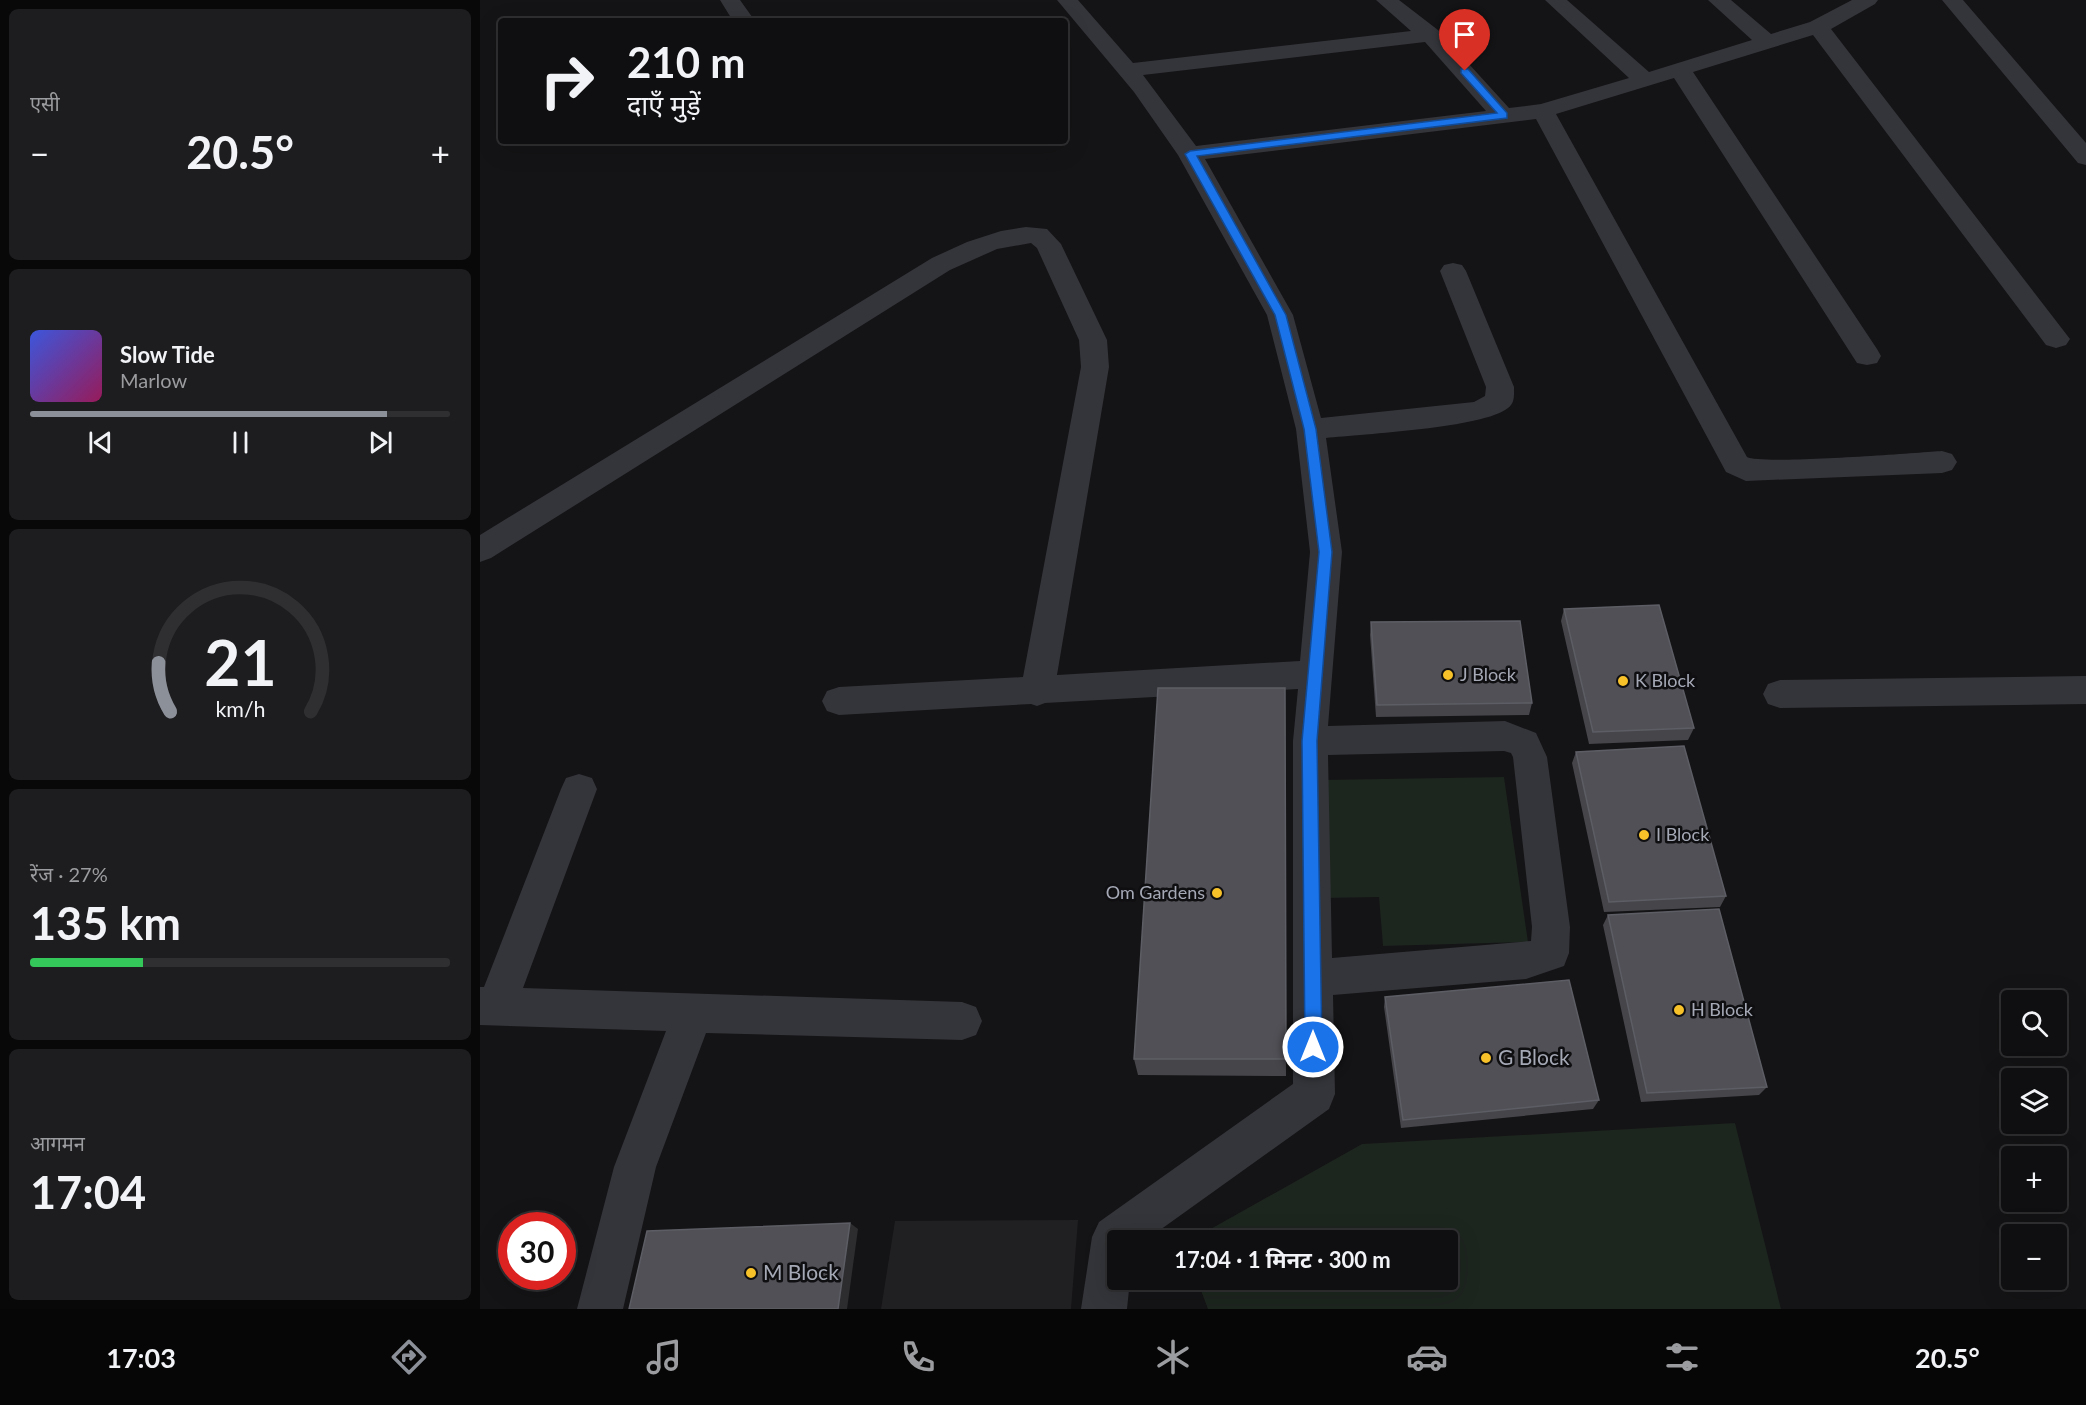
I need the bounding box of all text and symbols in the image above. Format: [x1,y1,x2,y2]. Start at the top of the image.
pin [1439,9,1490,71]
icon: arrive [1448,18,1481,51]
text: 210 m [627,37,745,87]
icon: right [528,42,606,120]
text: दाएँ मुड़ें [627,88,701,121]
text: एसी [30,91,60,115]
text: 20.5° [186,125,294,179]
text: − [30,133,49,173]
text: + [431,133,450,173]
text: Slow Tide [120,341,215,368]
text: Marlow [120,368,187,392]
icon: previous [84,426,117,459]
icon: pause [224,426,257,459]
icon: next [364,426,397,459]
text: 21 [204,624,276,699]
place label: J Block [1460,663,1517,685]
marker: J Block [1441,668,1455,682]
place label: K Block [1635,669,1696,691]
marker: K Block [1616,674,1630,688]
text: km/h [215,696,265,722]
place label: I Block [1656,823,1710,845]
marker: I Block [1637,828,1651,842]
text: रेंज · 27% [30,862,108,886]
place label: Om Gardens [1106,881,1205,903]
marker: Om Gardens [1210,886,1224,900]
text: 135 km [30,896,181,950]
map controls [2001,990,2067,1290]
button: search [2001,990,2067,1056]
place label: H Block [1691,998,1754,1020]
marker: H Block [1672,1003,1686,1017]
position arrow [1281,1015,1345,1079]
place label: G Block [1498,1044,1570,1069]
marker: G Block [1479,1051,1493,1065]
button: layers [2001,1068,2067,1134]
text: आगमन [30,1131,85,1155]
button: + [2001,1146,2067,1212]
text: 17:04 [30,1165,146,1219]
speed limit sign: 30 [498,1212,576,1290]
button: − [2001,1224,2067,1290]
text: 17:04 · 1 मिनट · 300 m [1174,1246,1391,1273]
place label: M Block [763,1259,839,1284]
marker: M Block [744,1266,758,1280]
icon: directions [388,1336,430,1378]
icon: music [643,1336,685,1378]
icon: phone [897,1336,939,1378]
icon: climate [1152,1336,1194,1378]
icon: car [1406,1336,1448,1378]
icon: filters [1661,1336,1703,1378]
text: 17:03 [106,1341,176,1374]
text: 20.5° [1915,1341,1980,1374]

